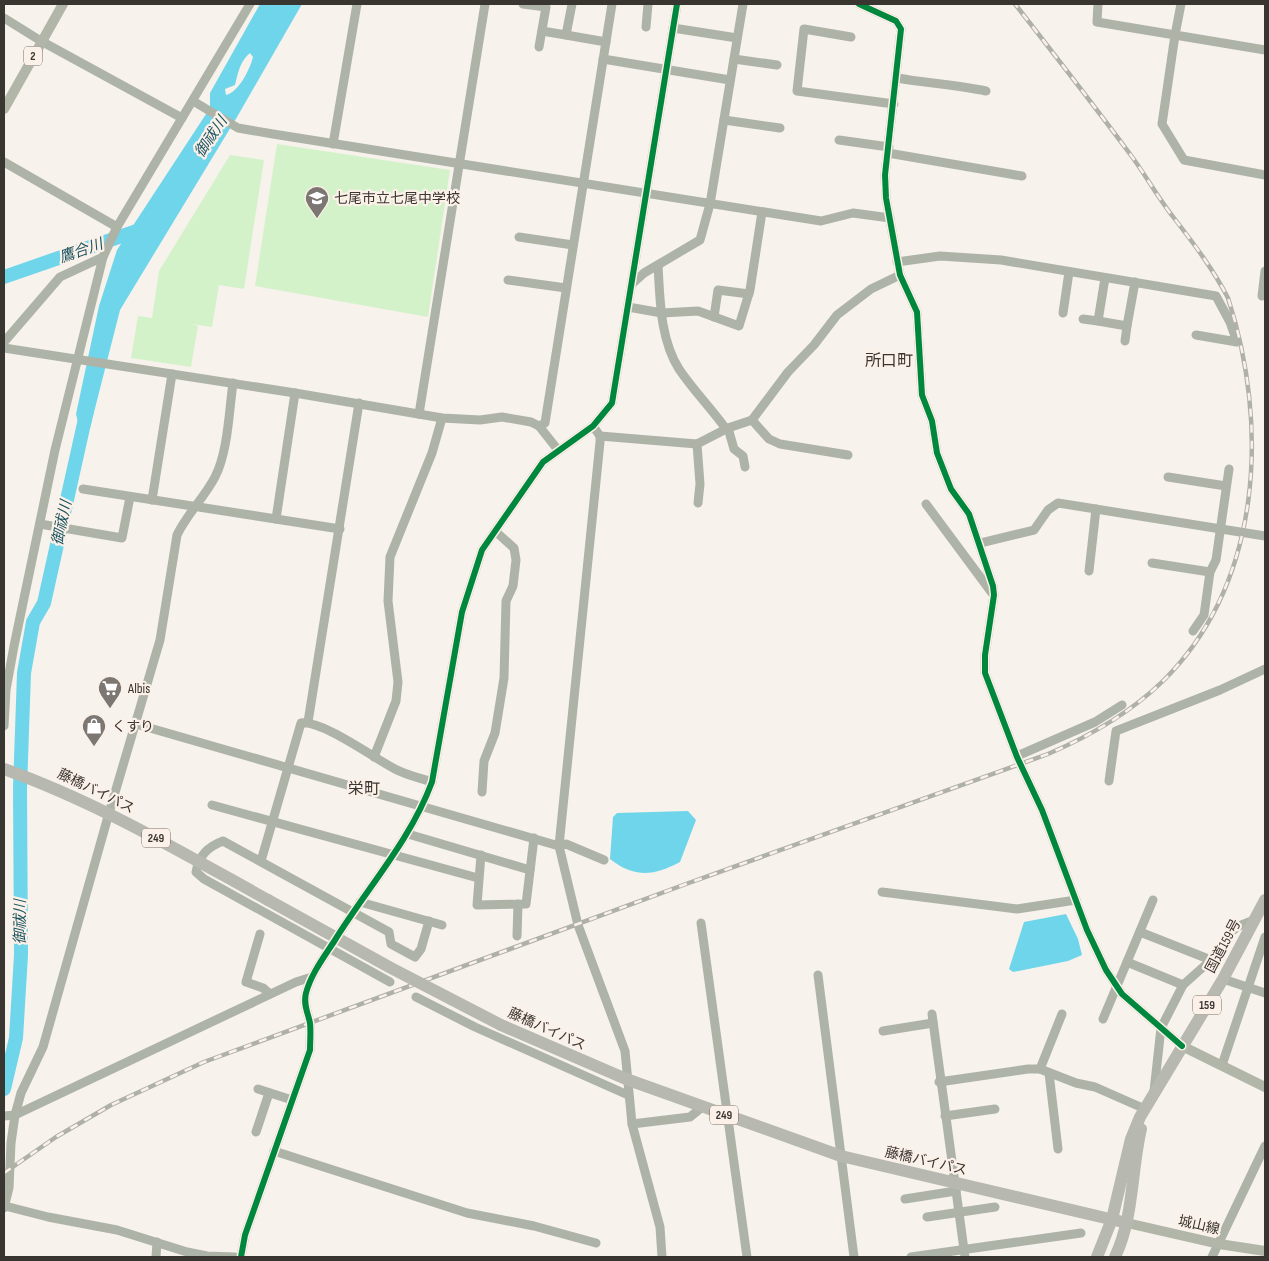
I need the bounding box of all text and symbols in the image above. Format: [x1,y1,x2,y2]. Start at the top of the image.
road number: 2 [24,46,42,66]
water label: 御祓川 [191,111,233,161]
school or university icon: 七尾市立七尾中学校 [304,185,330,219]
place label: 七尾市立七尾中学校 [334,190,460,207]
water label: 鷹合川 [57,234,107,267]
district label: 所口町 [865,352,913,371]
water label: 御祓川 [48,497,76,547]
supermarket icon: Albis [97,675,123,709]
place label: Albis [127,680,150,697]
shop icon: くすり [81,713,107,747]
place label: くすり [112,718,154,735]
street label: 藤橋バイパス [55,765,137,817]
district label: 栄町 [348,780,380,799]
road number: 249 [142,828,170,848]
water label: 御祓川 [11,898,30,945]
street label: 国道159号 [1202,916,1244,976]
road number: 159 [1193,996,1221,1014]
street label: 藤橋バイパス [505,1004,589,1054]
road number: 249 [710,1106,738,1124]
street label: 藤橋バイパス [883,1143,969,1179]
street label: 城山線 [1177,1212,1221,1238]

